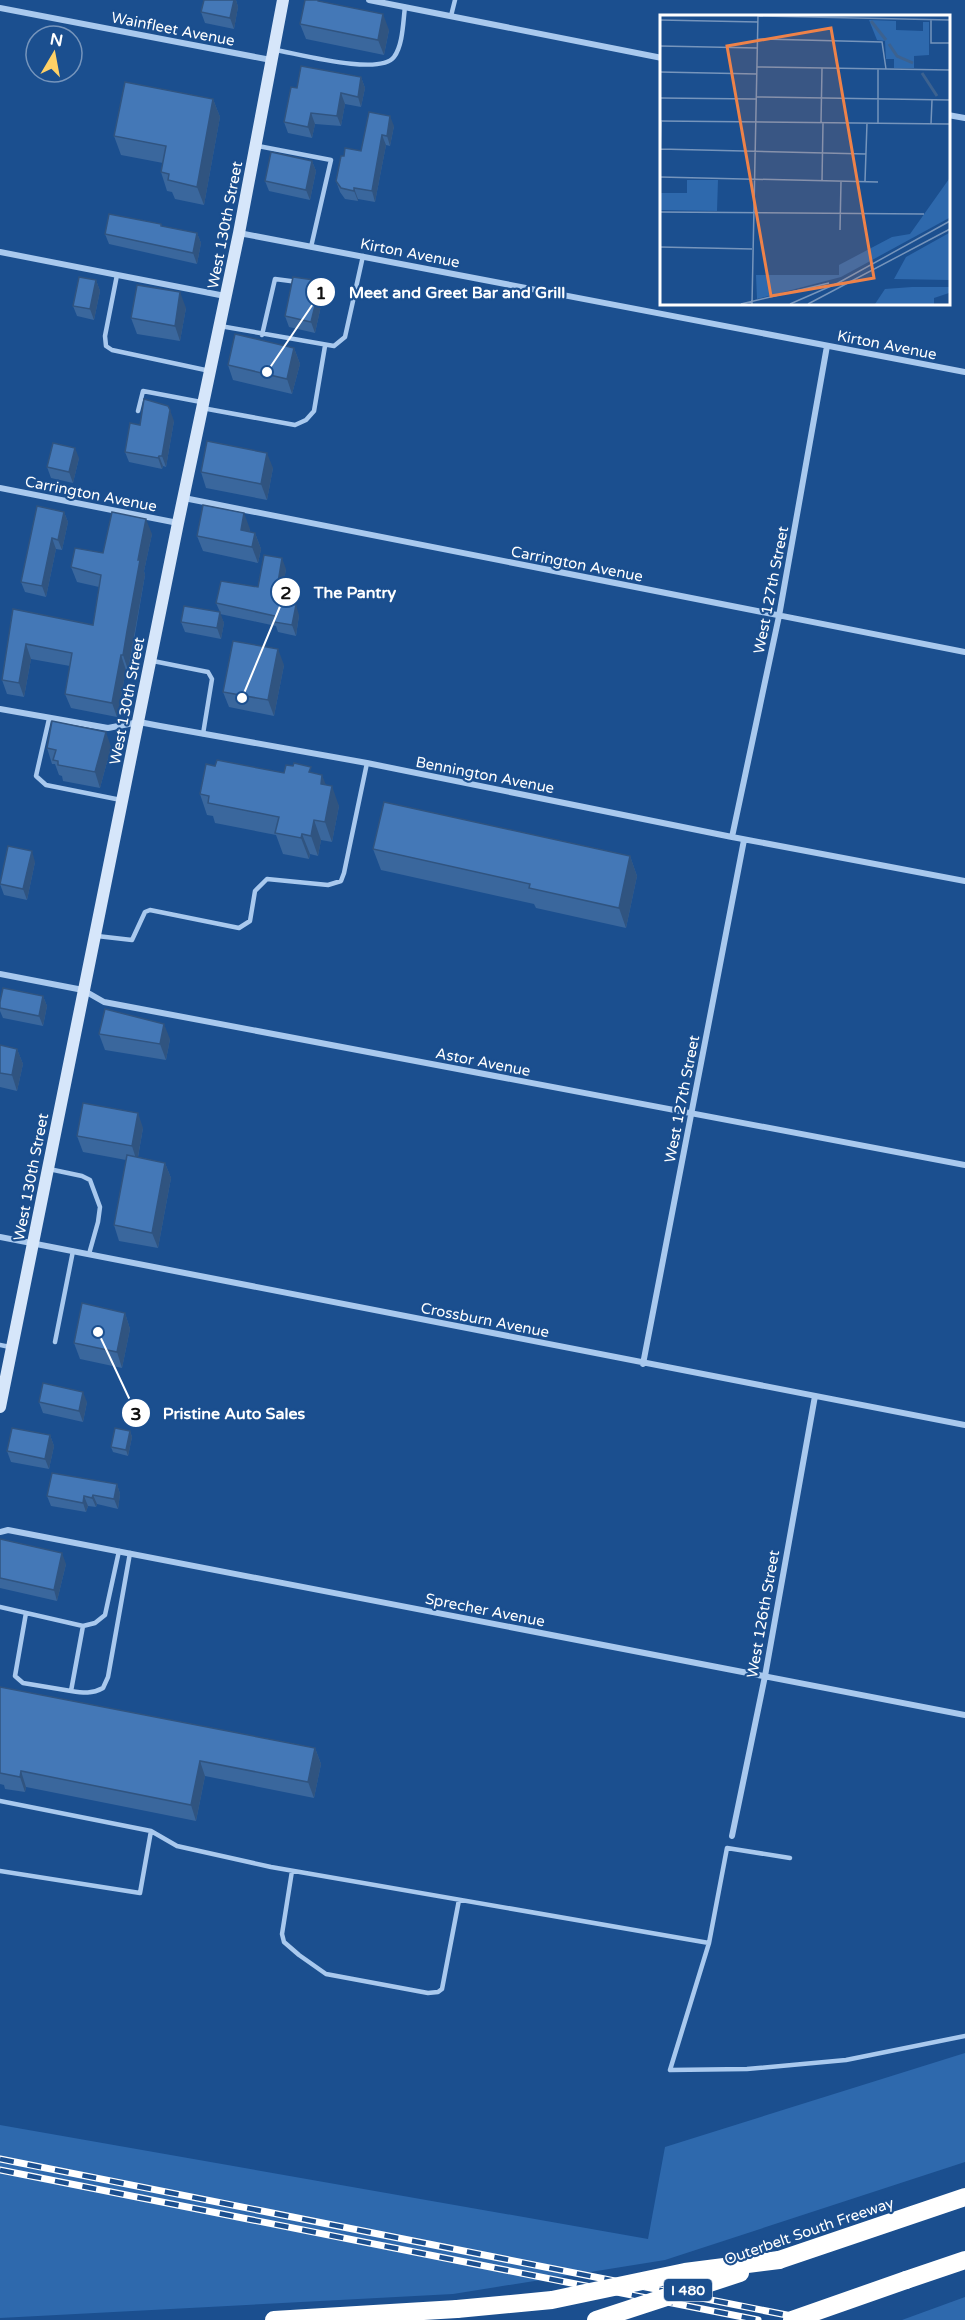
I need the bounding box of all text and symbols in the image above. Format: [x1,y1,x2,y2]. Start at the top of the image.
street label: Wainfleet Avenue [110,8,236,50]
inset map [660,15,950,304]
north arrow [24,24,84,84]
text: N [48,29,64,51]
street label: West 130th Street [204,159,246,290]
street label: Kirton Avenue [359,235,461,271]
callout: Meet and Greet Bar and Grill [306,275,577,309]
text: 1 [315,282,327,304]
text: Meet and Greet Bar and Grill [349,283,565,303]
street label: Kirton Avenue [836,327,938,363]
street label: Carrington Avenue [23,472,159,516]
street label: West 127th Street [750,524,792,655]
street label: Carrington Avenue [509,542,645,586]
callout: The Pantry [271,575,408,609]
text: 2 [280,582,292,604]
text: The Pantry [313,583,397,603]
street label: West 130th Street [106,635,148,766]
street label: Bennington Avenue [414,753,556,797]
street label: West 127th Street [661,1033,703,1164]
street label: Astor Avenue [434,1044,532,1080]
street label: West 130th Street [10,1111,52,1242]
street label: Crossburn Avenue [419,1299,551,1341]
callout: Pristine Auto Sales [121,1396,317,1430]
text: 3 [130,1403,142,1425]
text: Pristine Auto Sales [163,1404,305,1424]
street label: West 126th Street [743,1548,783,1679]
street label: Sprecher Avenue [424,1590,546,1630]
street label: Outerbelt South Freeway [722,2194,896,2268]
road number: I 480 [664,2279,712,2301]

